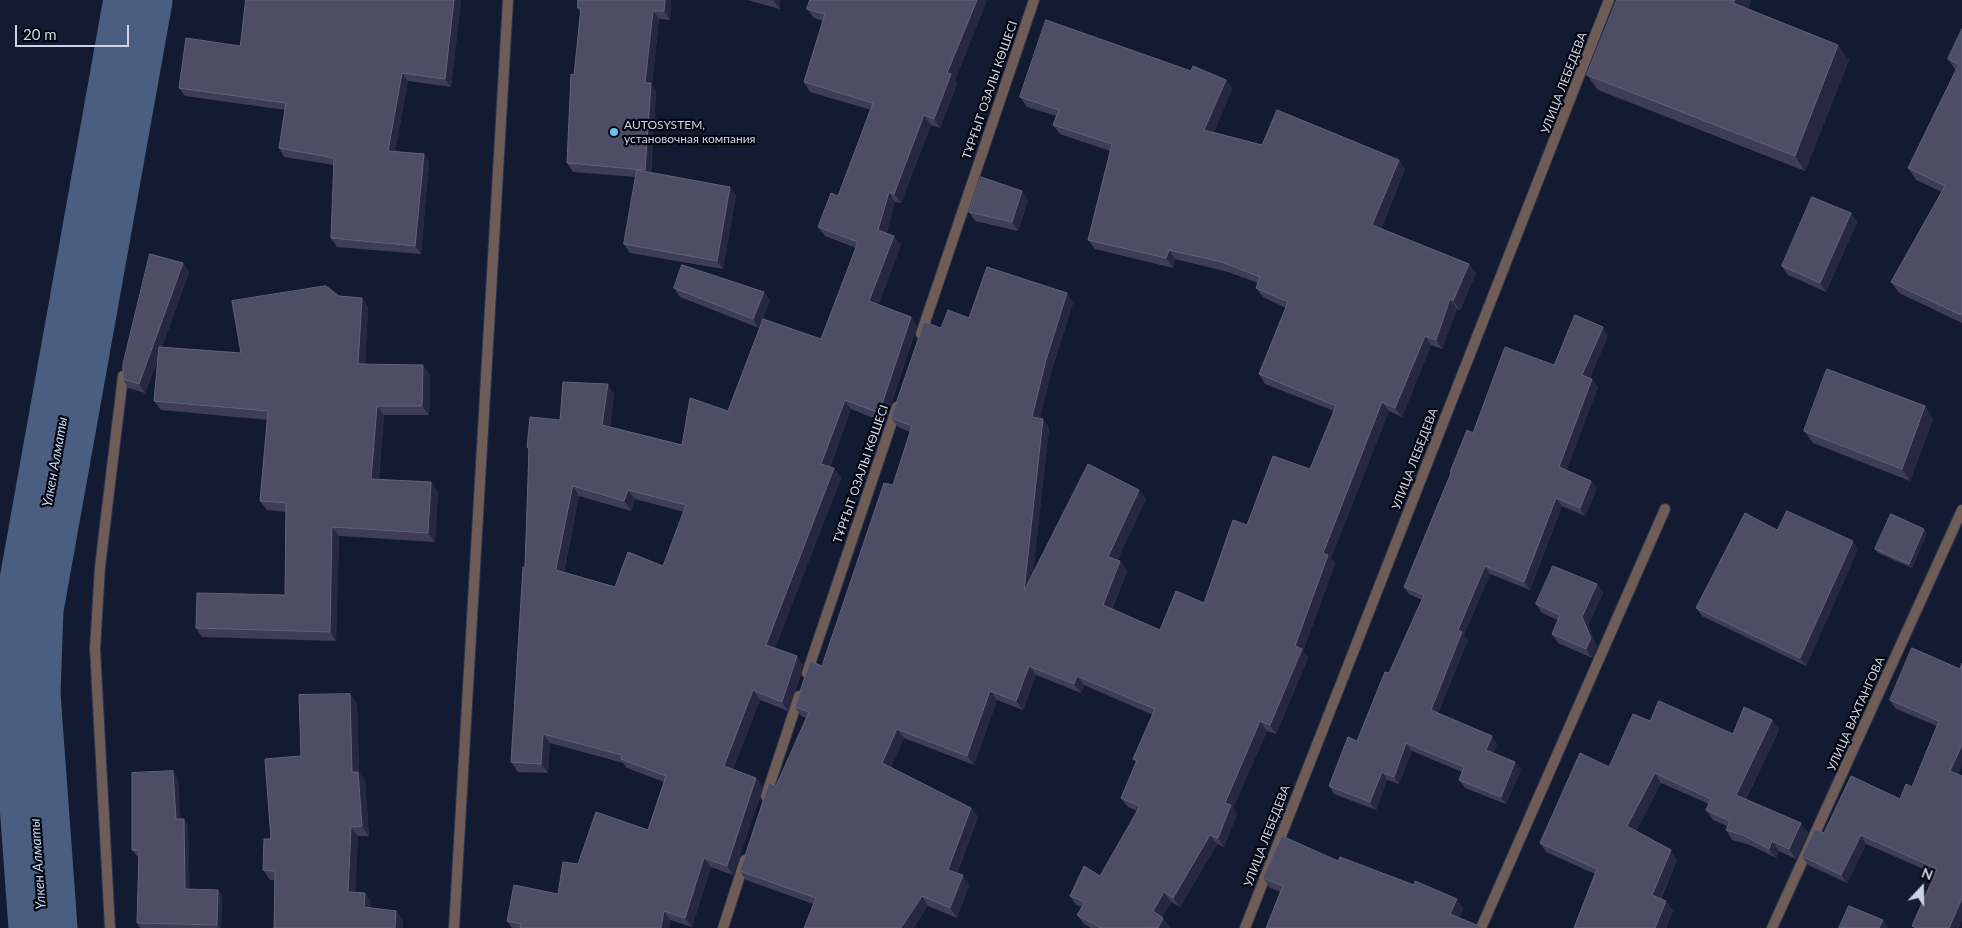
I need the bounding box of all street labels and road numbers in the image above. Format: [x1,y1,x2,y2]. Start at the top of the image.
street label: ТҰРҒЫТ ОЗАЛЫ КӨШЕСІ [960,19,1020,161]
street label: УЛИЦА ЛЕБЕДЕВА [1538,30,1590,136]
street label: ТҰРҒЫТ ОЗАЛЫ КӨШЕСІ [831,403,891,545]
street label: УЛИЦА ЛЕБЕДЕВА [1389,406,1441,512]
street label: УЛИЦА ВАХТАНГОВА [1824,655,1888,773]
street label: УЛИЦА ЛЕБЕДЕВА [1241,783,1293,889]

